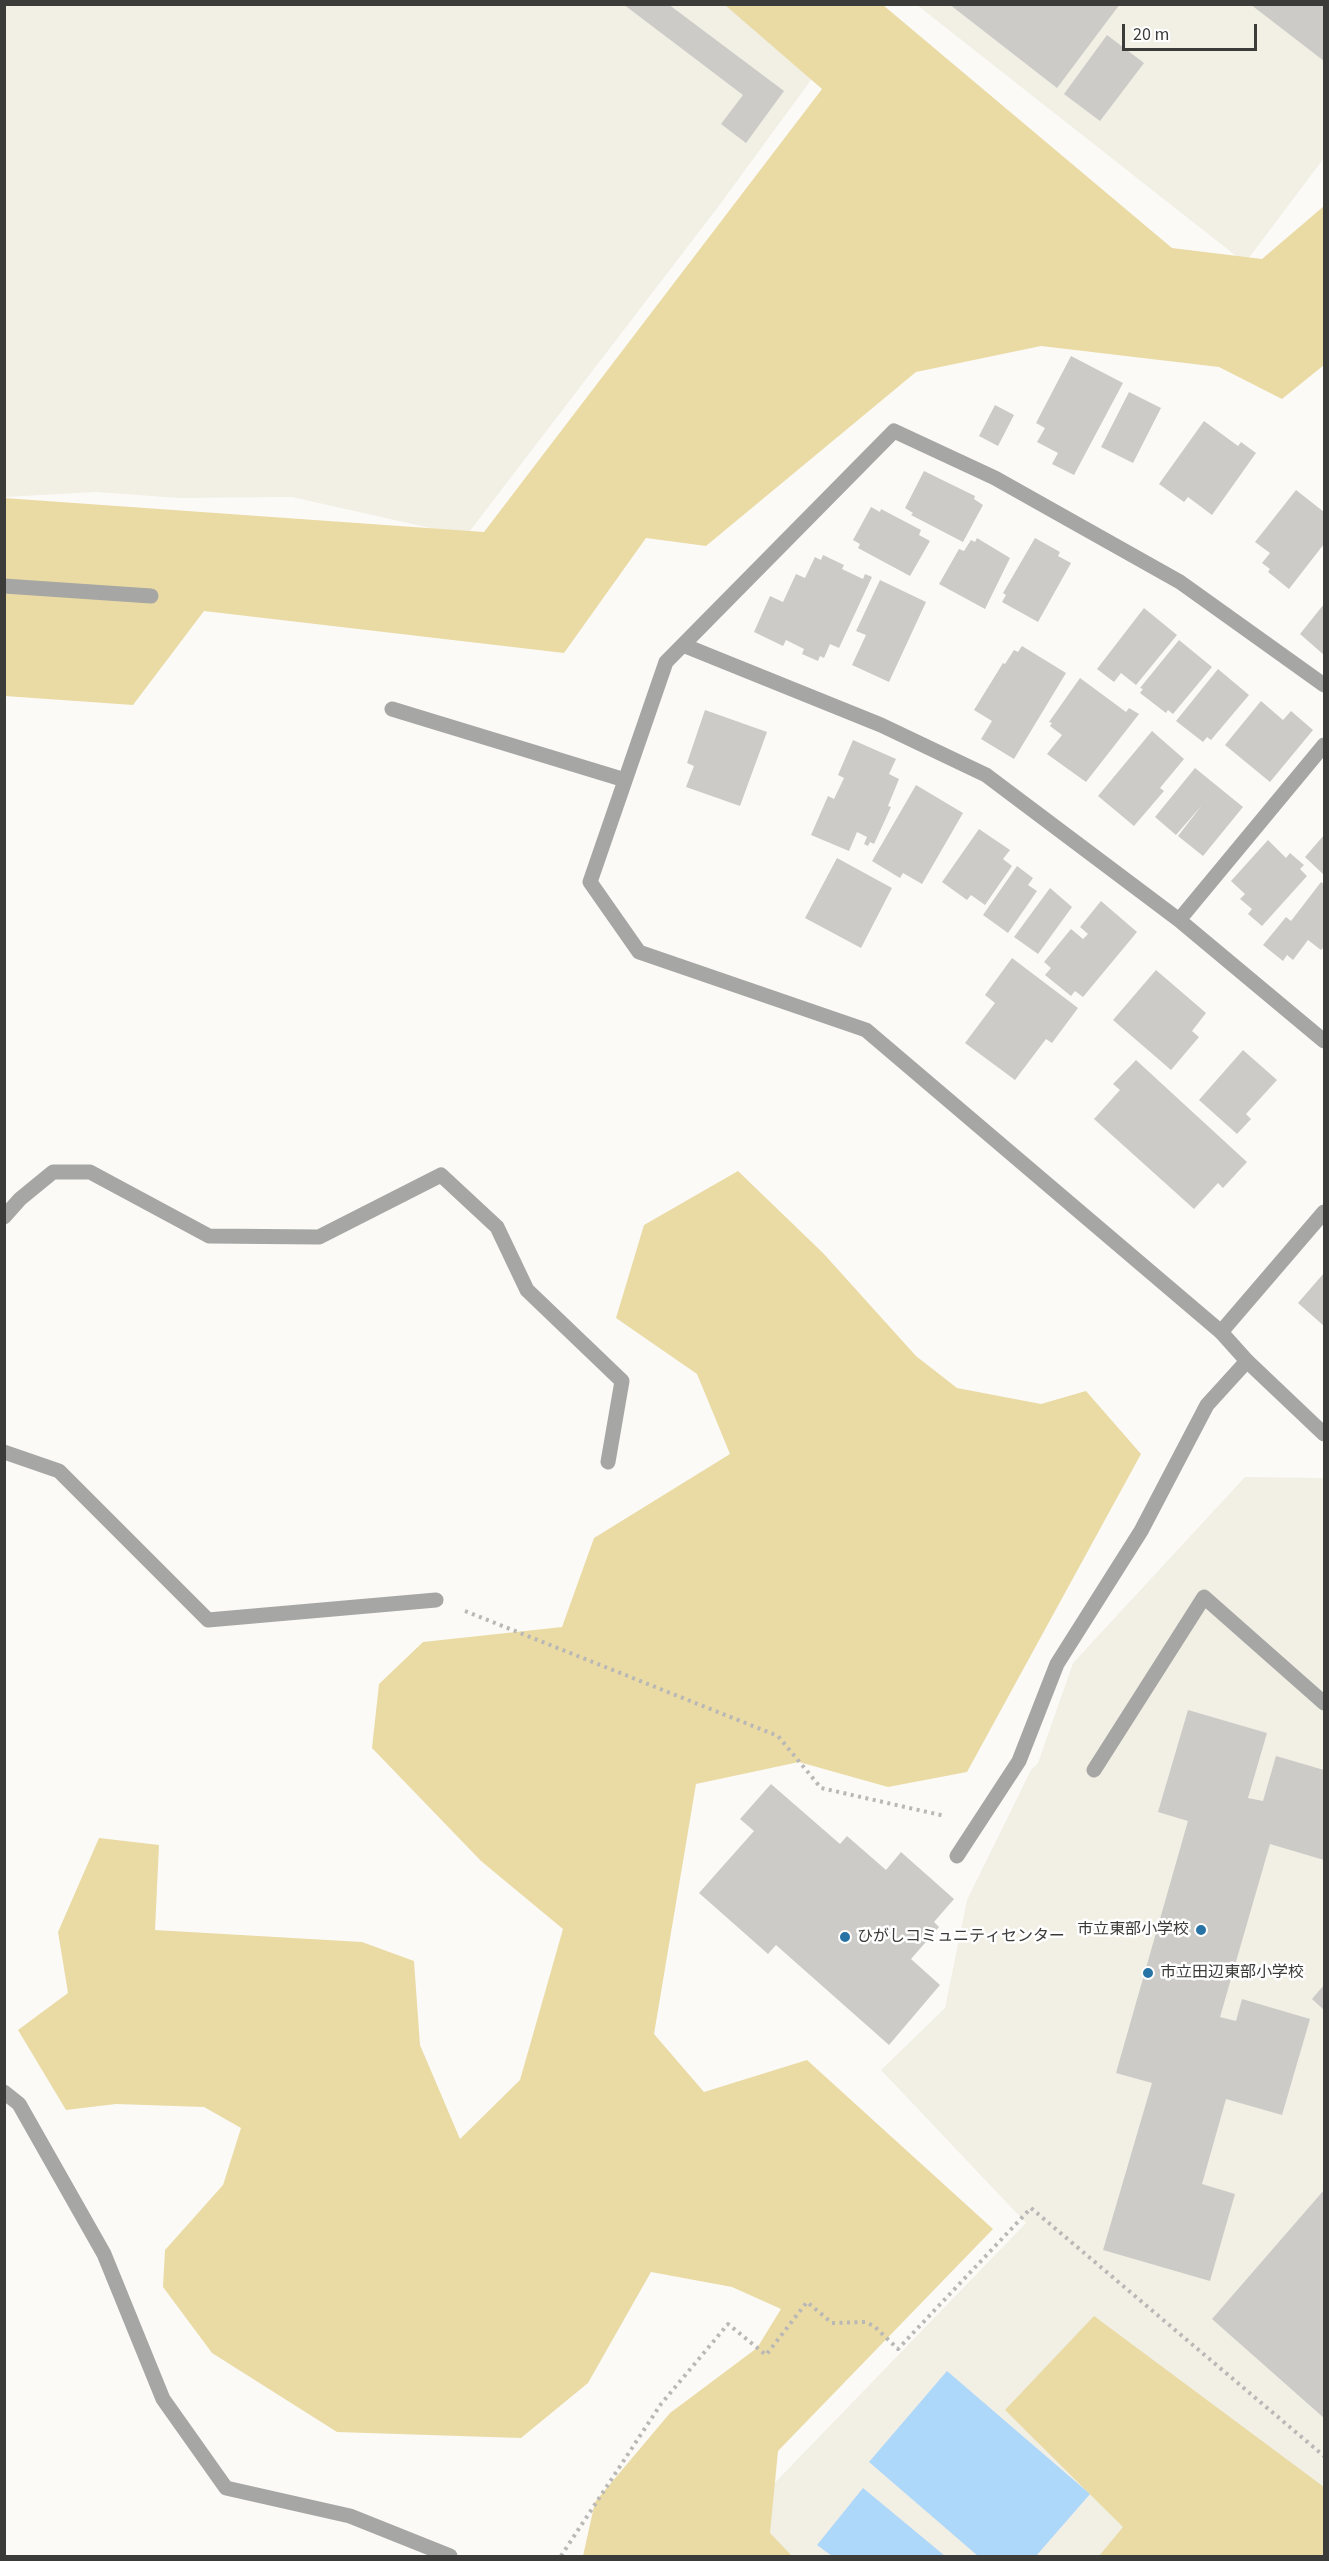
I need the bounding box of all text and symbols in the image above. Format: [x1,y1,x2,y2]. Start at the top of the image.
scale bar [1125,12,1260,50]
text: 20 m [1133,22,1169,47]
place label: 市立東部小学校 [1077,1920,1189,1940]
marker: 市立東部小学校 [1194,1923,1208,1937]
place label: ひがしコミュニティセンター [857,1927,1065,1947]
marker: ひがしコミュニティセンター [838,1930,852,1944]
place label: 市立田辺東部小学校 [1160,1963,1304,1983]
marker: 市立田辺東部小学校 [1141,1966,1155,1980]

